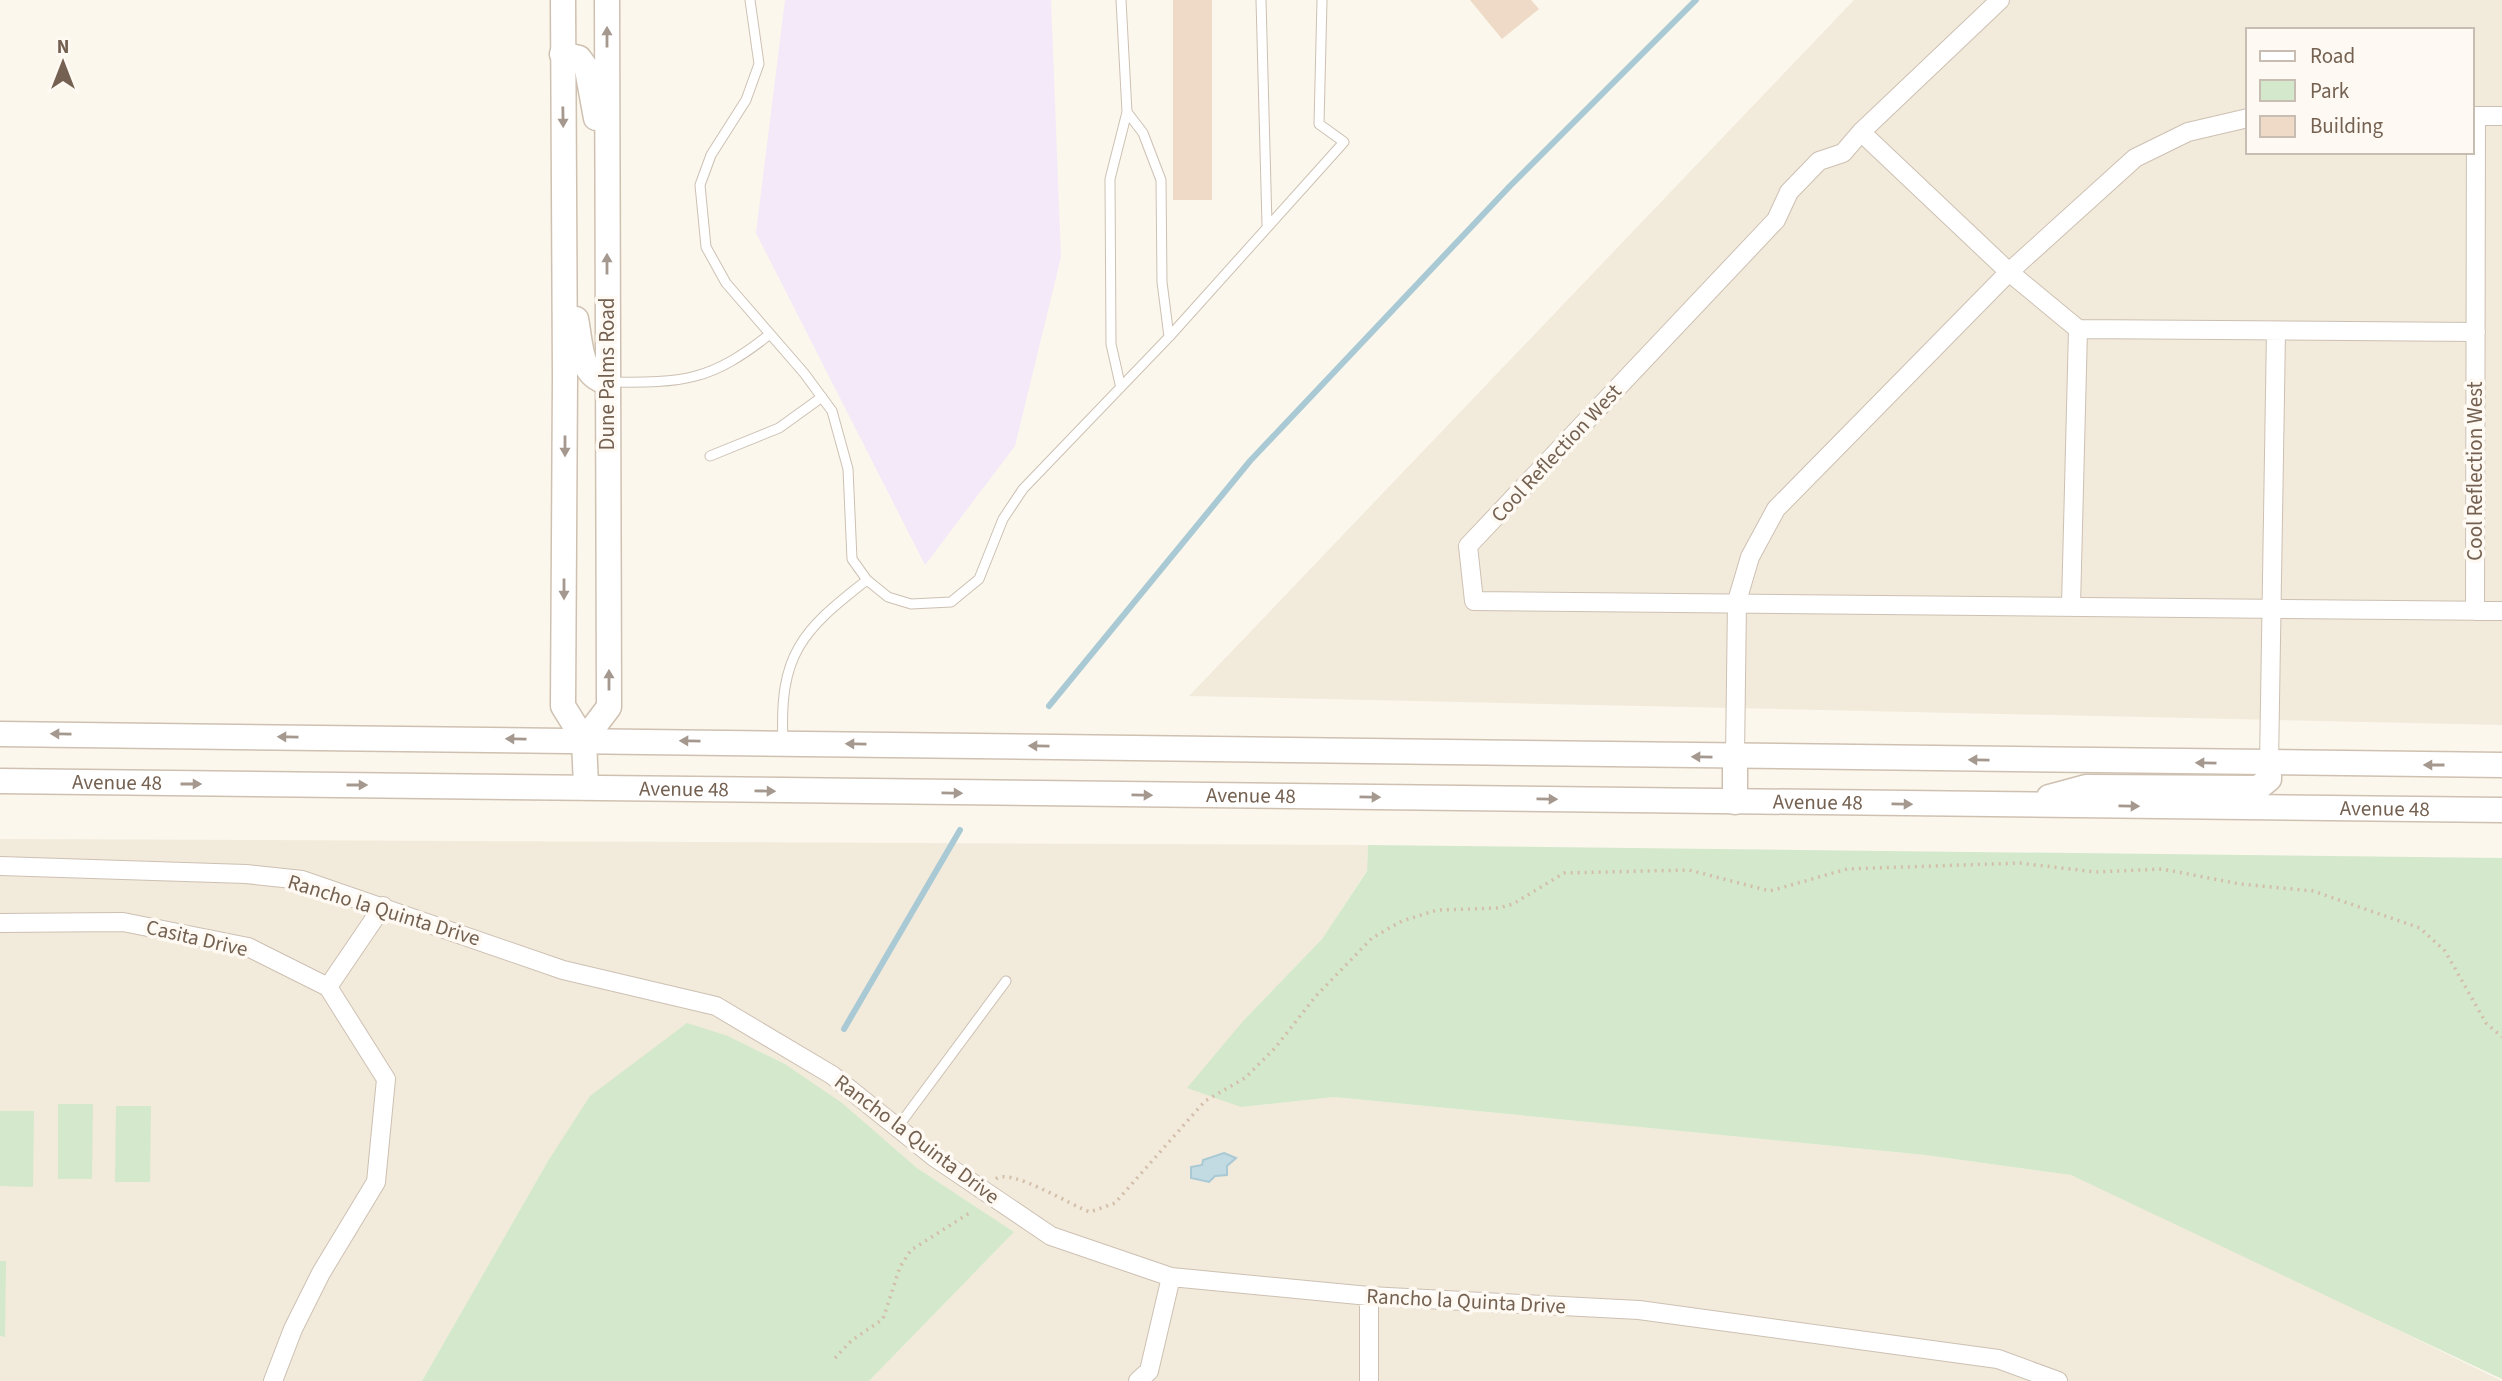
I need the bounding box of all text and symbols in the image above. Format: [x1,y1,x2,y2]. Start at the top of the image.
one-way arrow [601,26,613,48]
north arrow [28,28,98,98]
legend [2246,28,2474,154]
text: N [57,34,69,61]
text: Road [2310,41,2355,71]
text: Park [2310,76,2350,106]
one-way arrow [557,106,569,128]
text: Building [2310,111,2384,141]
one-way arrow [601,253,613,275]
street label: Dune Palms Road [592,298,622,450]
street label: Cool Reflection West [1484,377,1628,529]
street label: Cool Reflection West [2460,381,2490,561]
one-way arrow [559,435,571,457]
one-way arrow [558,578,569,600]
one-way arrow [603,669,615,691]
one-way arrow [49,729,71,740]
one-way arrow [277,731,299,743]
one-way arrow [504,733,526,745]
one-way arrow [679,736,701,747]
one-way arrow [844,738,866,749]
one-way arrow [1028,741,1050,752]
one-way arrow [1691,751,1713,763]
one-way arrow [1968,755,1990,766]
one-way arrow [2195,758,2217,769]
one-way arrow [2423,759,2445,771]
street label: Avenue 48 [72,767,162,798]
street label: Avenue 48 [639,773,729,804]
one-way arrow [180,778,202,790]
one-way arrow [346,779,368,791]
street label: Avenue 48 [1206,780,1296,811]
one-way arrow [754,785,776,797]
one-way arrow [942,787,964,799]
street label: Avenue 48 [1773,787,1863,818]
one-way arrow [1131,789,1153,801]
one-way arrow [1359,791,1381,803]
one-way arrow [1536,793,1558,805]
street label: Avenue 48 [2340,793,2430,824]
one-way arrow [1891,798,1913,809]
one-way arrow [2118,800,2140,812]
street label: Rancho la Quinta Drive [284,866,484,954]
street label: Casita Drive [143,912,251,964]
street label: Rancho la Quinta Drive [828,1067,1006,1211]
street label: Rancho la Quinta Drive [1366,1281,1566,1321]

